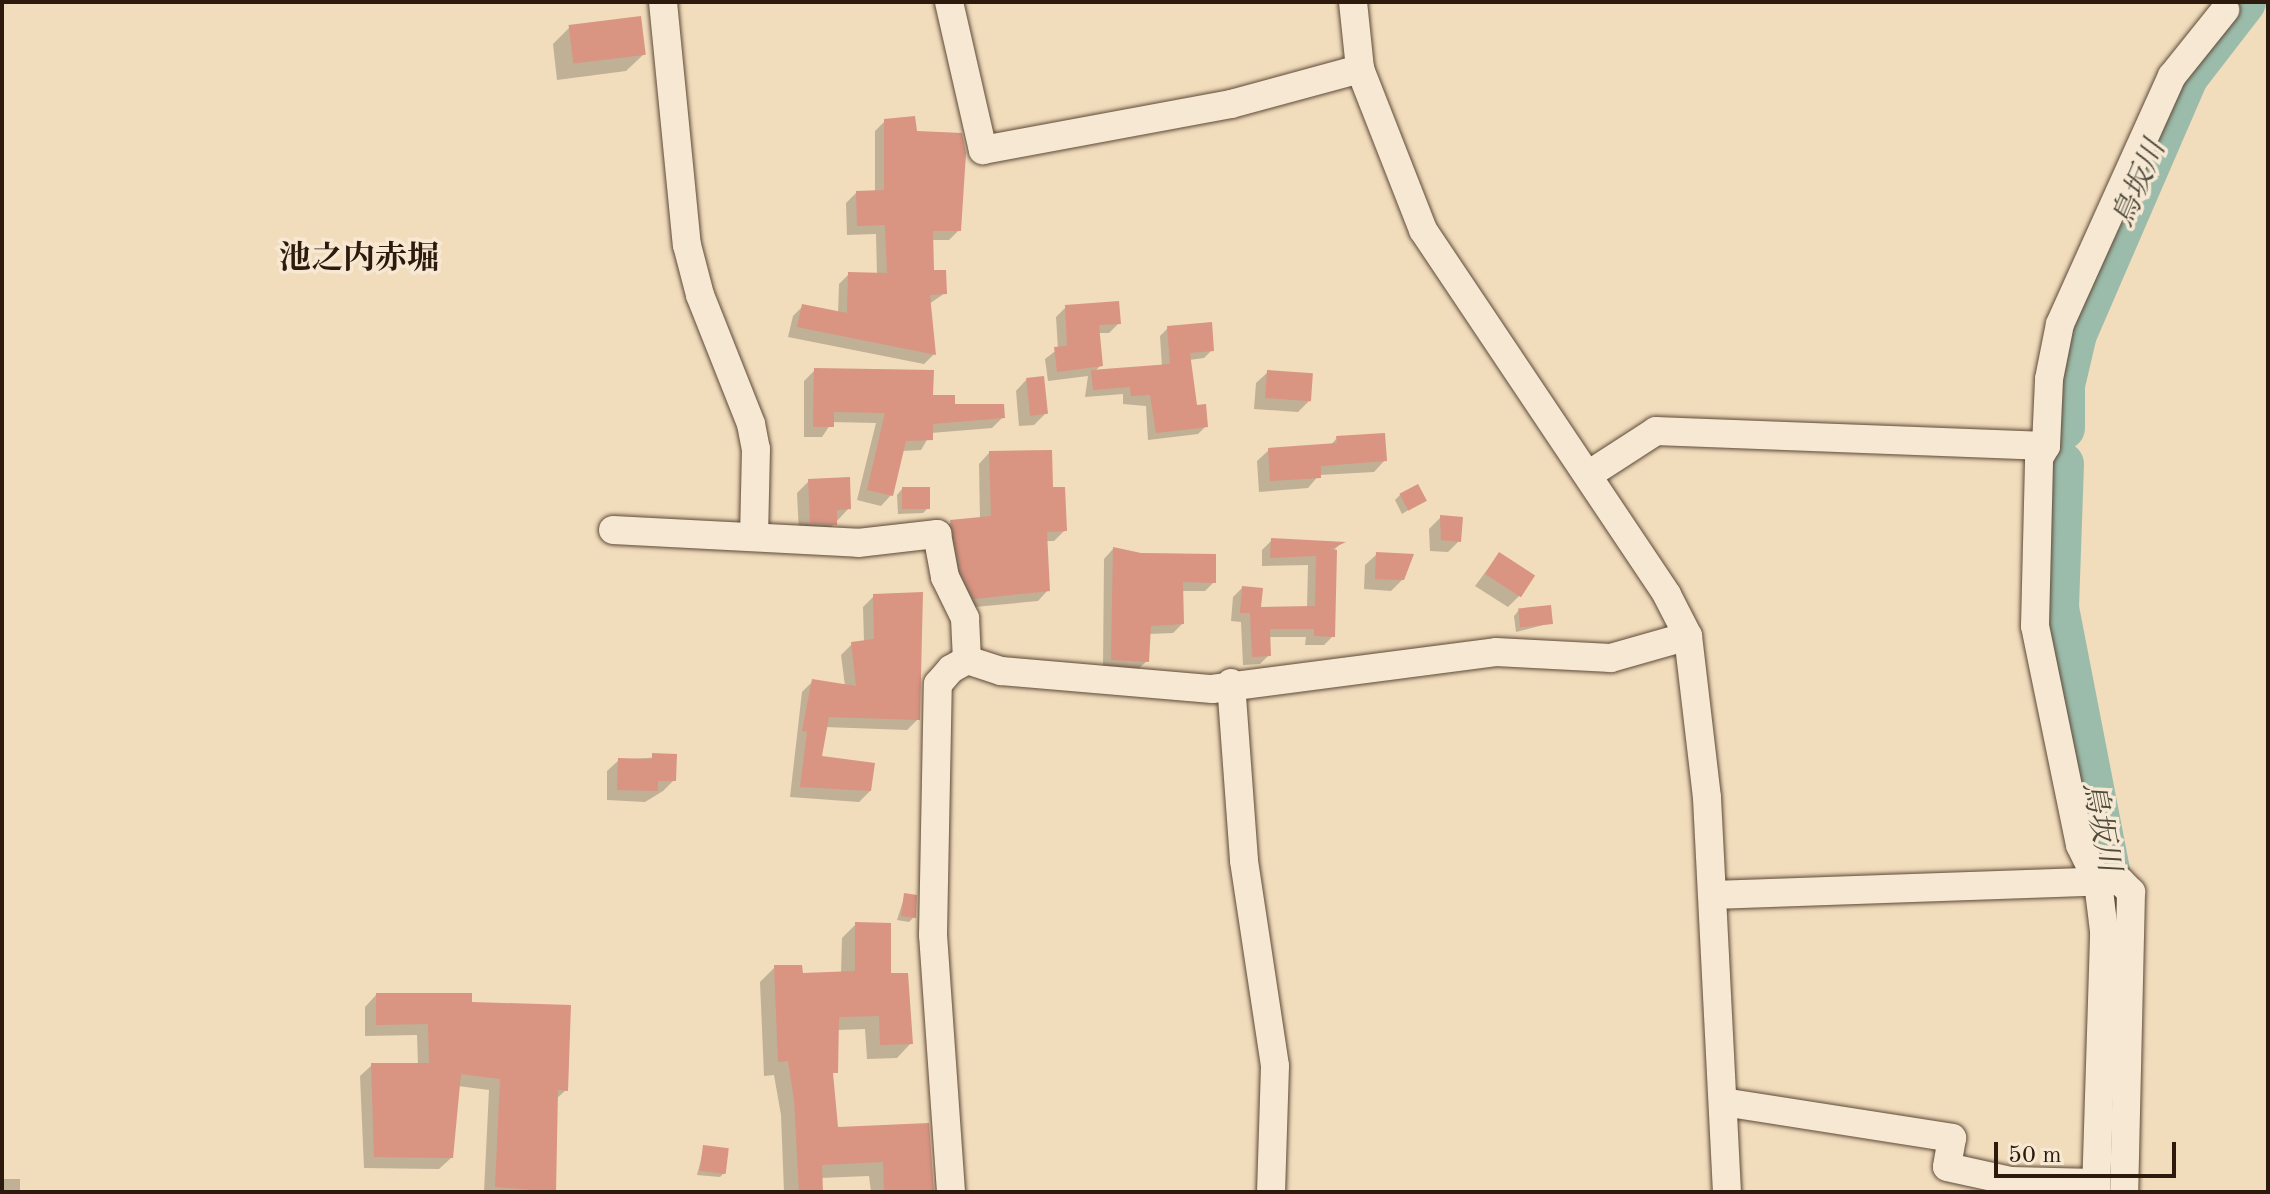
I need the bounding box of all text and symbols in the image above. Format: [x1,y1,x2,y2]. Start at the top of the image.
water label: 鳥坂川 [2106,136,2174,232]
district label: 池之内赤堀 [279,241,439,279]
water label: 鳥坂川 [2074,779,2126,875]
scale bar [1998,1126,2180,1176]
text: 50 m [2008,1144,2062,1168]

